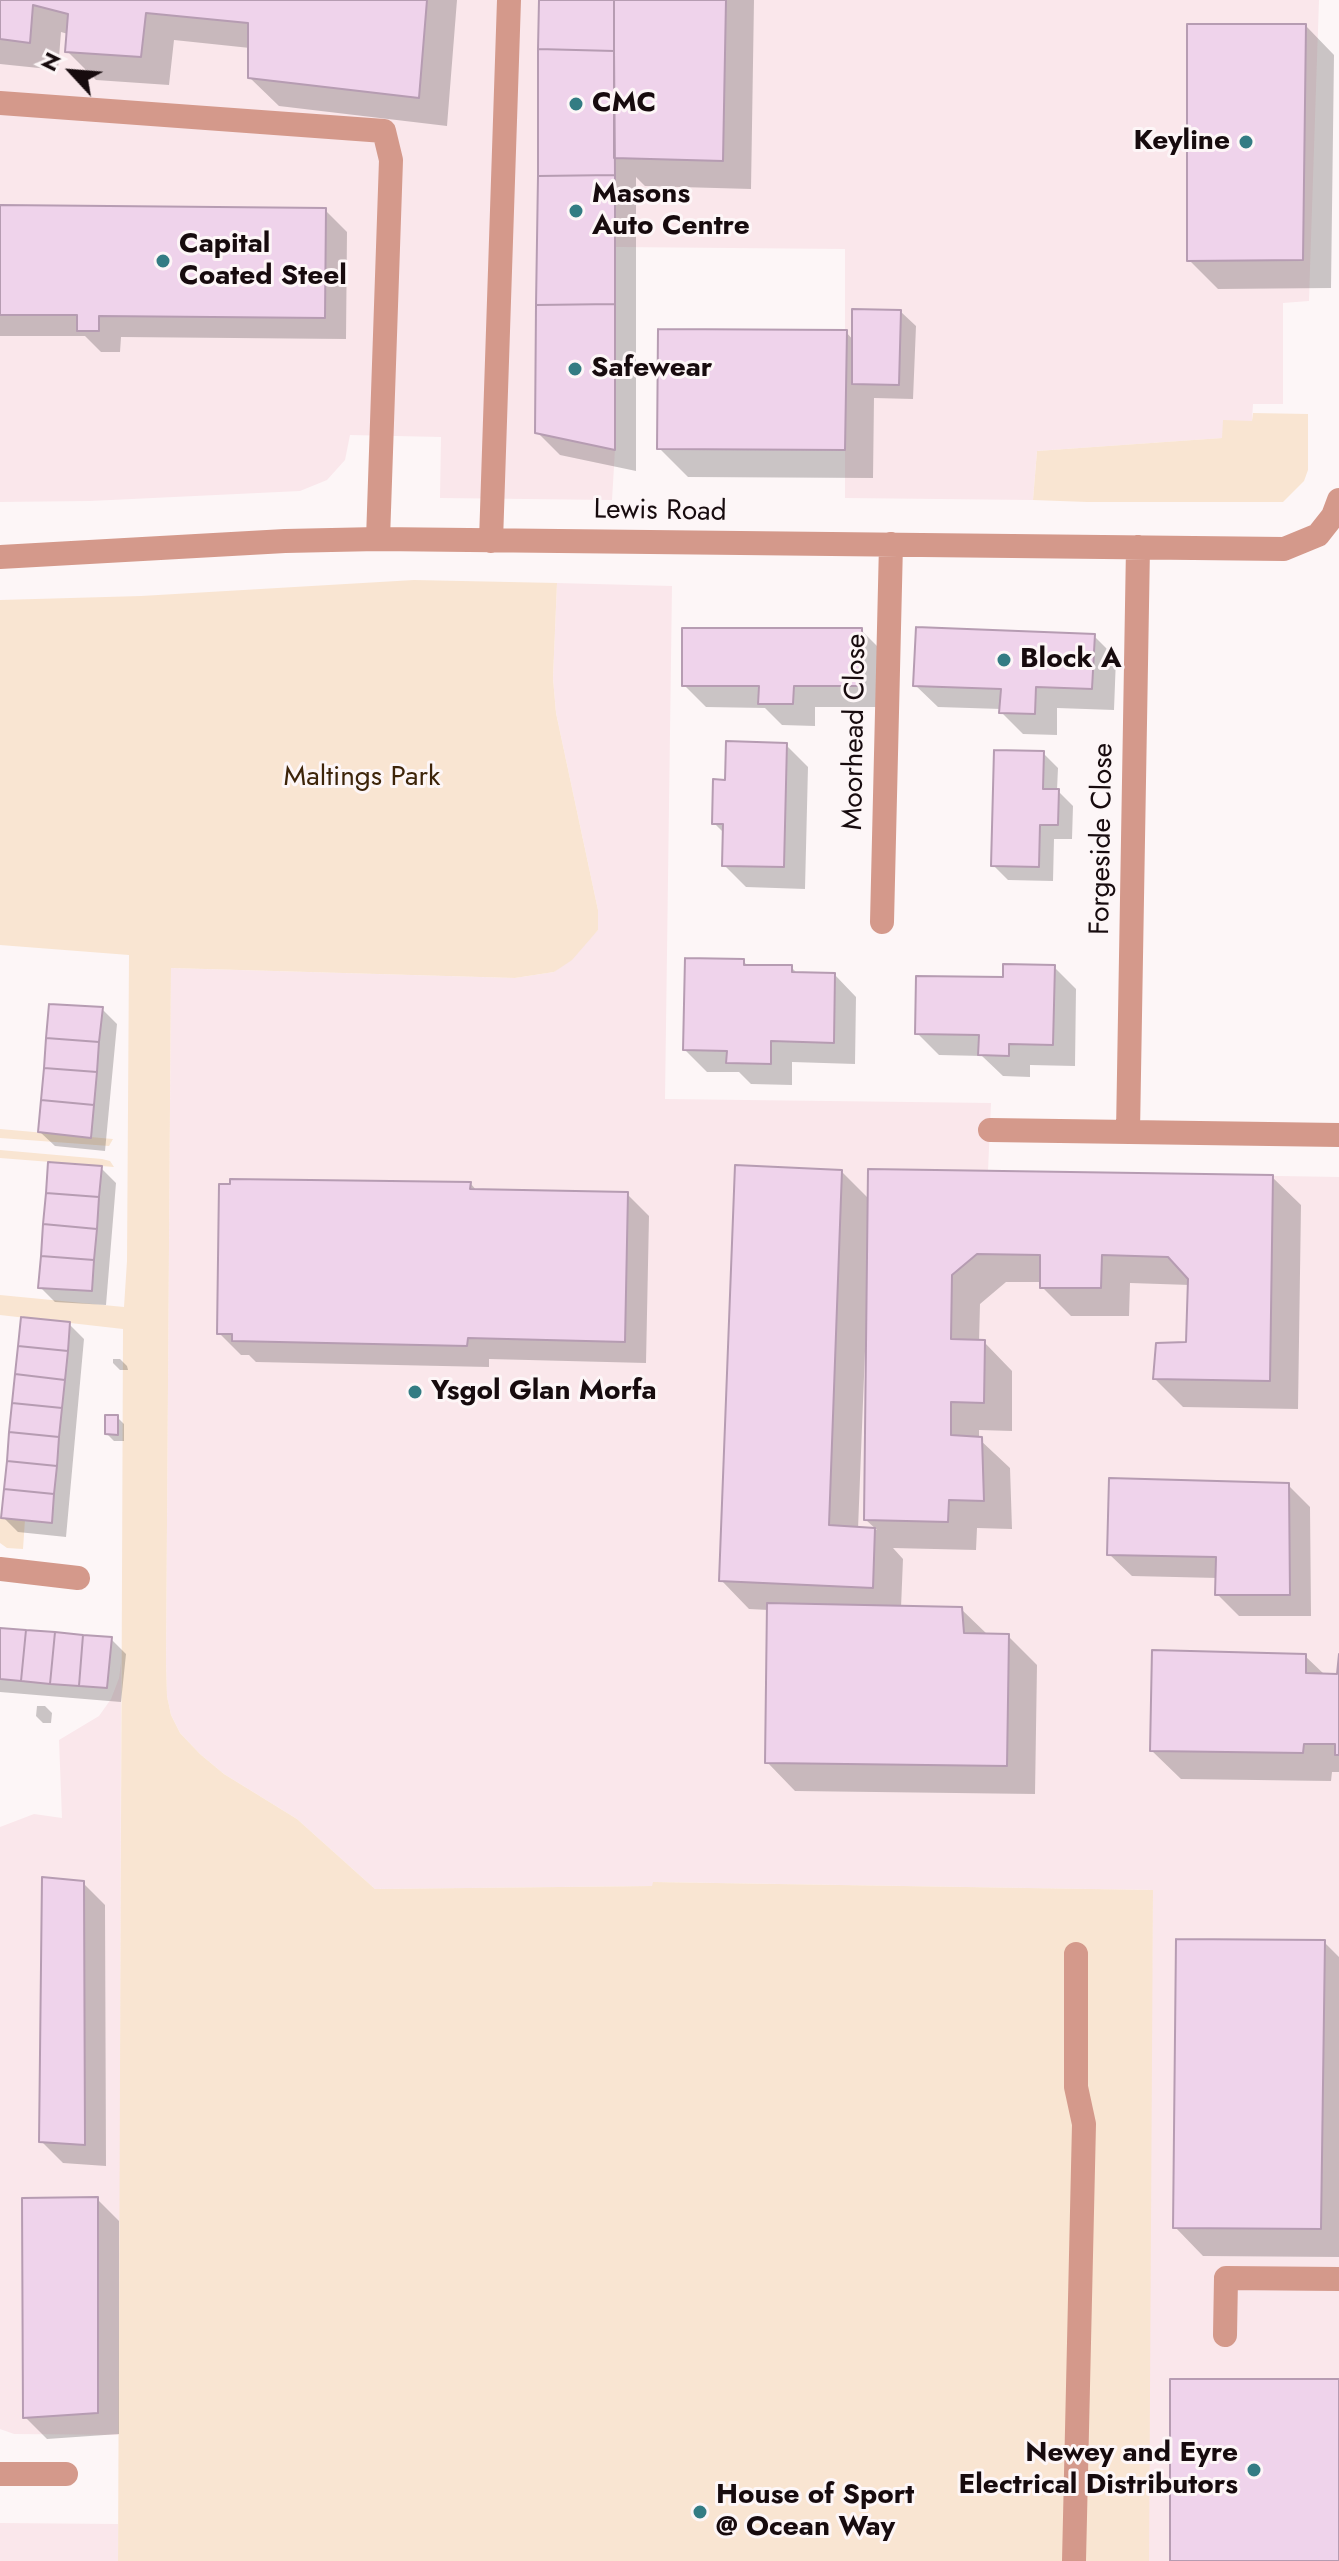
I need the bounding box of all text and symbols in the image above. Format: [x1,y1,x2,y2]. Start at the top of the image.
north arrow [32,32,112,112]
text: N [32,47,69,76]
place label: CMC [592,87,656,121]
marker: CMC [567,95,585,113]
place label: Keyline [1134,125,1230,159]
marker: Keyline [1237,133,1255,151]
place label: Masons Auto Centre [592,178,750,244]
marker: Masons Auto Centre [567,202,585,220]
place label: Capital Coated Steel [179,228,347,294]
marker: Capital Coated Steel [154,252,172,270]
place label: Safewear [591,352,712,386]
marker: Safewear [566,360,584,378]
street label: Lewis Road [593,494,727,530]
street label: Moorhead Close [837,634,875,830]
place label: Block A [1020,643,1122,677]
marker: Block A [995,651,1013,669]
street label: Forgeside Close [1085,743,1121,935]
park label: Maltings Park [284,761,440,795]
place label: Ysgol Glan Morfa [431,1375,657,1409]
marker: Ysgol Glan Morfa [406,1383,424,1401]
place label: Newey and Eyre Electrical Distributors [958,2437,1238,2503]
marker: Newey and Eyre Electrical Distributors [1245,2461,1263,2479]
place label: House of Sport @ Ocean Way [716,2479,914,2545]
marker: House of Sport @ Ocean Way [691,2503,709,2521]

